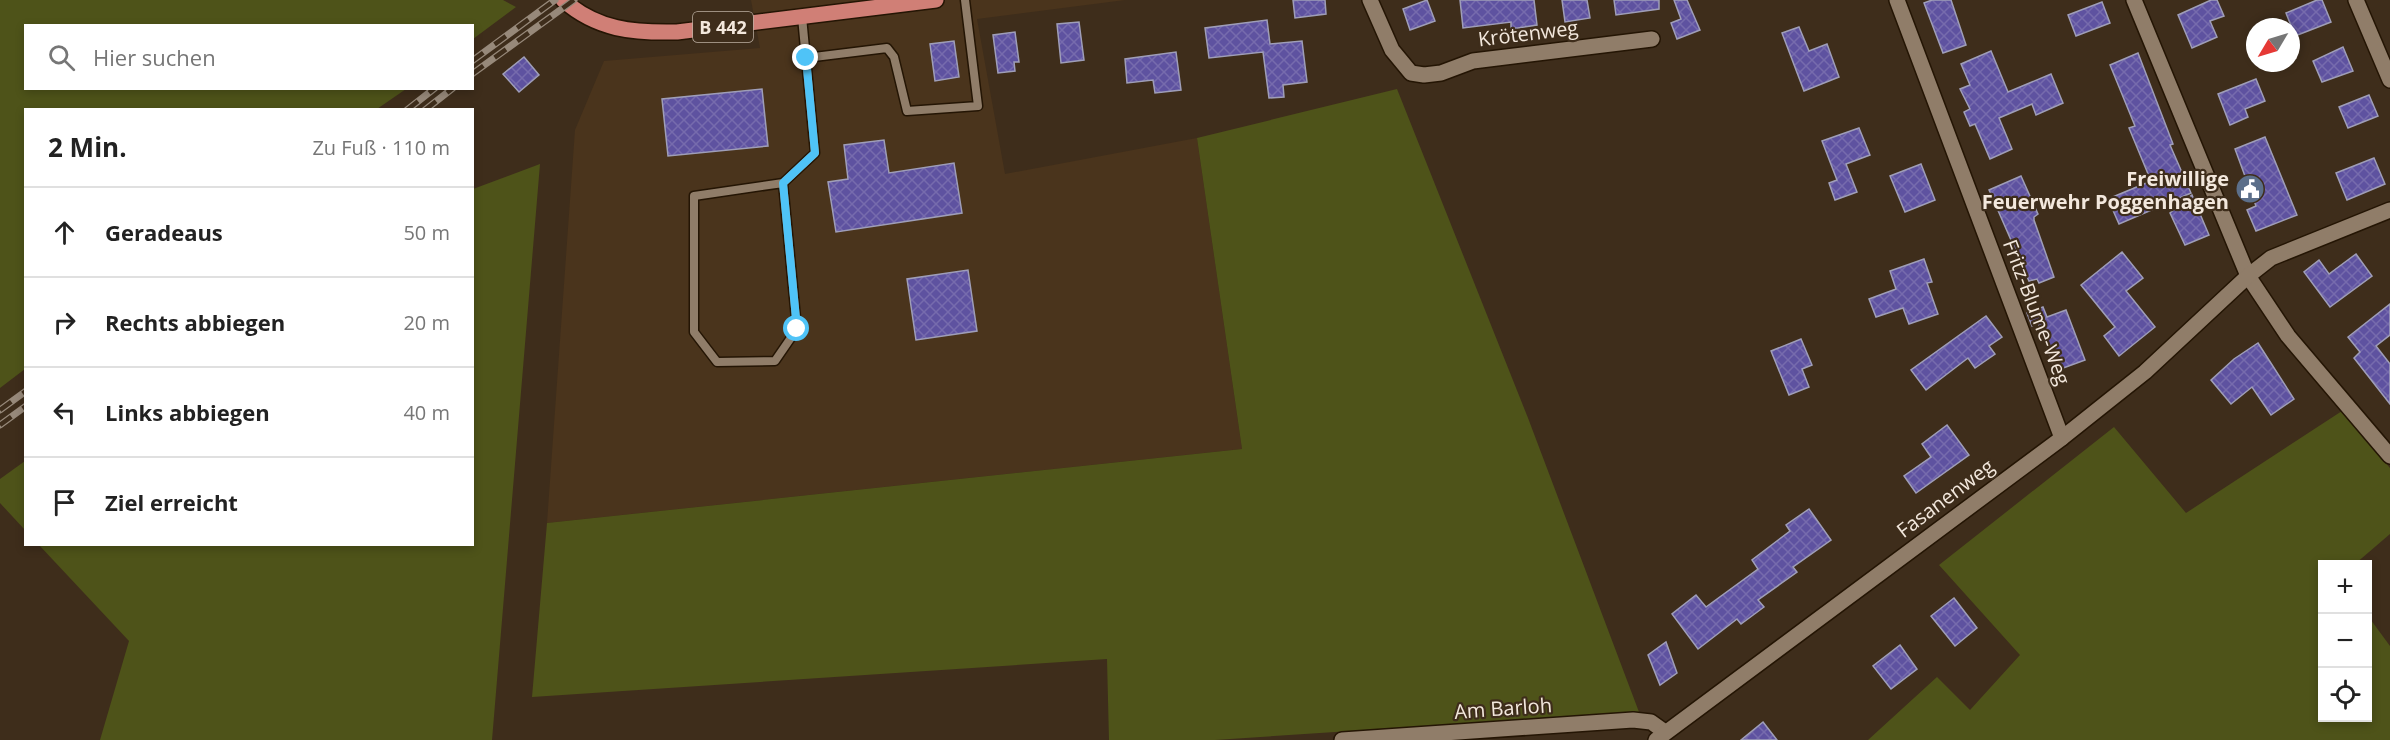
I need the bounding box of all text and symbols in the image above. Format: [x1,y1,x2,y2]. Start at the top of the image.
road number: B 442 [693,12,753,42]
street label: Krötenweg [1476,13,1580,53]
north arrow [2246,18,2300,72]
search box [24,24,474,90]
icon: search [45,41,78,74]
text: Hier suchen [93,42,216,72]
route end [792,44,818,70]
text: 2 Min. [48,129,127,165]
text: Zu Fuß · 110 m [312,134,450,161]
place label: Freiwillige Feuerwehr Poggenhagen [1982,165,2229,215]
public building icon: Freiwillige Feuerwehr Poggenhagen [2234,173,2266,205]
icon: ahead [48,216,81,249]
text: Geradeaus [105,217,223,247]
text: 50 m [403,219,450,246]
street label: Fritz-Blume-Weg [1997,236,2077,389]
icon: right [48,306,81,339]
text: Rechts abbiegen [105,307,285,337]
text: 20 m [403,309,450,336]
route start [783,315,809,341]
icon: left [48,396,81,429]
text: Links abbiegen [105,397,270,427]
text: 40 m [403,399,450,426]
street label: Fasanenweg [1891,452,1999,544]
icon: arrive [48,486,81,519]
text: Ziel erreicht [105,487,238,517]
map controls [2318,560,2372,722]
button: + [2318,560,2372,614]
button: − [2318,614,2372,668]
button: locate [2318,668,2372,722]
street label: Am Barloh [1453,691,1553,725]

